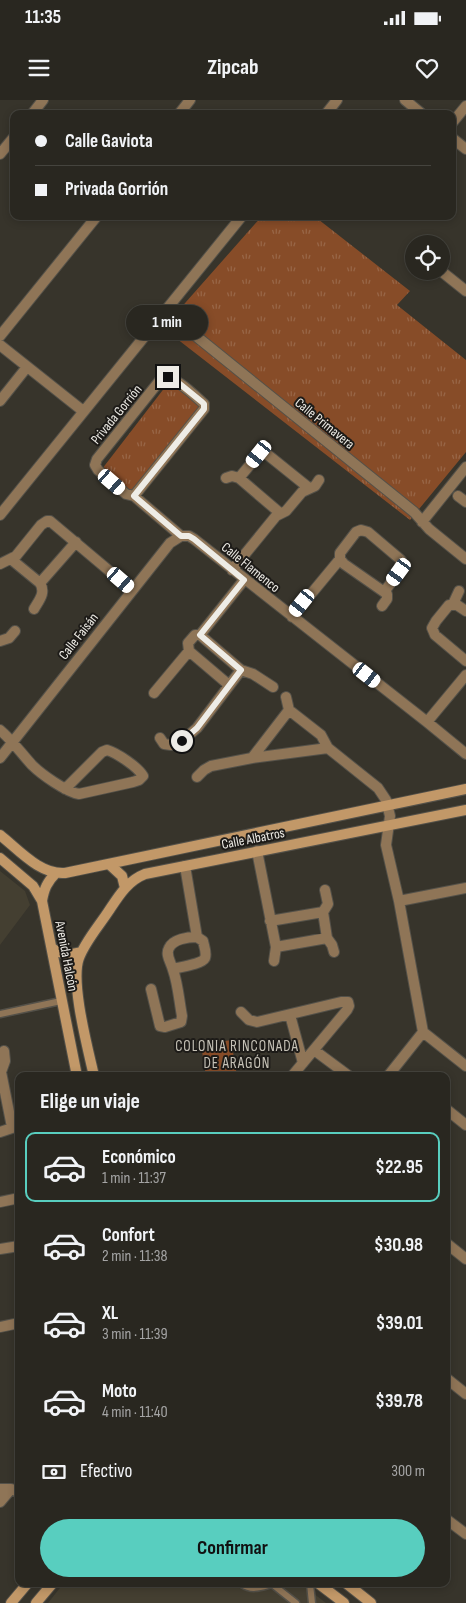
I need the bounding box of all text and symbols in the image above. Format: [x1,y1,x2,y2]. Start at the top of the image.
text: 11:35 [25,6,61,29]
icon: menu [25,54,53,82]
text: Zipcab [207,54,259,81]
icon: heart [413,54,441,82]
text: Calle Gaviota [65,130,153,153]
text: Privada Gorrión [65,178,168,201]
map controls [405,235,450,280]
button: locate [405,235,450,280]
callout: 1 min [127,304,209,340]
text: 1 min [152,313,182,332]
route end [157,366,179,388]
street label: Privada Gorrión [87,381,146,448]
street label: Calle Primavera [291,394,358,453]
car [243,438,274,470]
car [95,466,128,498]
street label: Calle Flamenco [218,539,283,596]
car [384,555,413,589]
car [104,564,137,596]
car [286,587,317,619]
street label: Calle Faisán [55,610,102,663]
car [350,660,383,690]
route start [171,730,193,752]
street label: Calle Albatros [220,824,286,853]
street label: Avenida Halcón [51,919,82,993]
district label: COLONIA RINCONADA DE ARAGÓN [175,1037,299,1073]
text: Elige un viaje [40,1088,140,1115]
icon: car [42,1145,87,1190]
text: Económico [102,1146,176,1169]
text: $22.95 [375,1156,423,1179]
text: 1 min · 11:37 [102,1169,166,1188]
icon: car [42,1223,87,1268]
text: Confort [102,1224,155,1247]
text: $30.98 [374,1234,423,1257]
text: 2 min · 11:38 [102,1247,167,1266]
icon: car [42,1301,87,1346]
text: XL [102,1302,118,1325]
text: $39.01 [376,1312,423,1335]
text: 3 min · 11:39 [102,1325,168,1344]
icon: car [42,1379,87,1424]
text: Moto [102,1380,137,1403]
text: $39.78 [375,1390,423,1413]
text: 4 min · 11:40 [102,1403,168,1422]
icon: cash [40,1458,68,1486]
text: Efectivo [80,1460,132,1483]
text: 300 m [391,1462,425,1481]
button: Confirmar [40,1519,425,1577]

